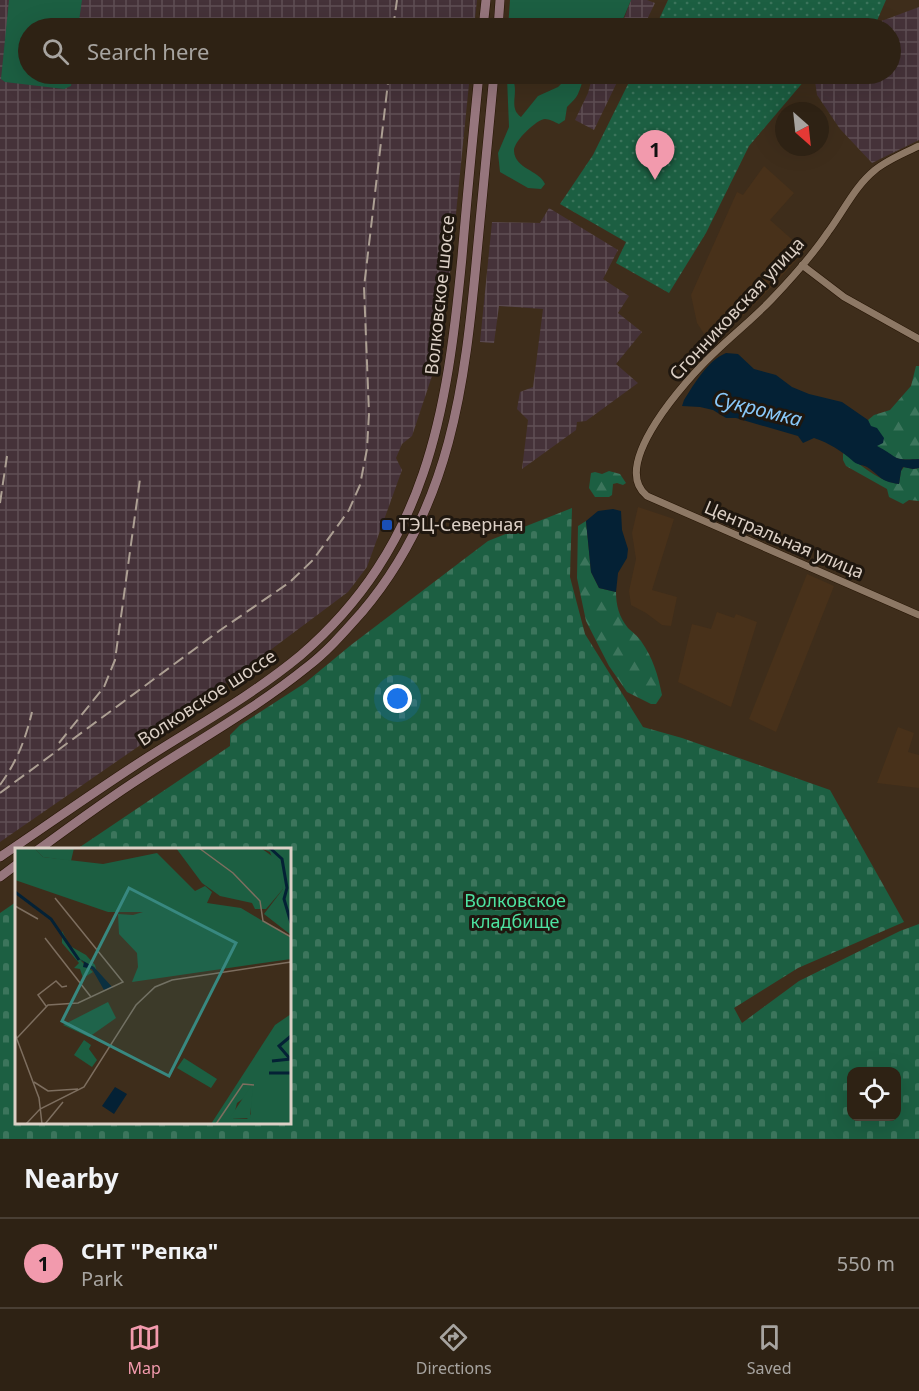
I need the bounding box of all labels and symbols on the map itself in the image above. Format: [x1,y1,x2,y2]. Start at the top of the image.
north arrow [775,102,829,156]
pin: 1 [636,130,674,180]
street label: Волковское шоссе [419,214,459,376]
street label: Сгонниковская улица [664,232,809,385]
water label: Сукромка [711,385,805,432]
street label: Центральная улица [701,495,868,584]
place label: ТЭЦ-Северная [399,512,524,536]
marker: ТЭЦ-Северная [380,518,394,532]
street label: Волковское шоссе [133,643,280,751]
your location [383,684,412,713]
inset map [15,848,291,1124]
park label: Волковское кладбище [464,888,566,933]

